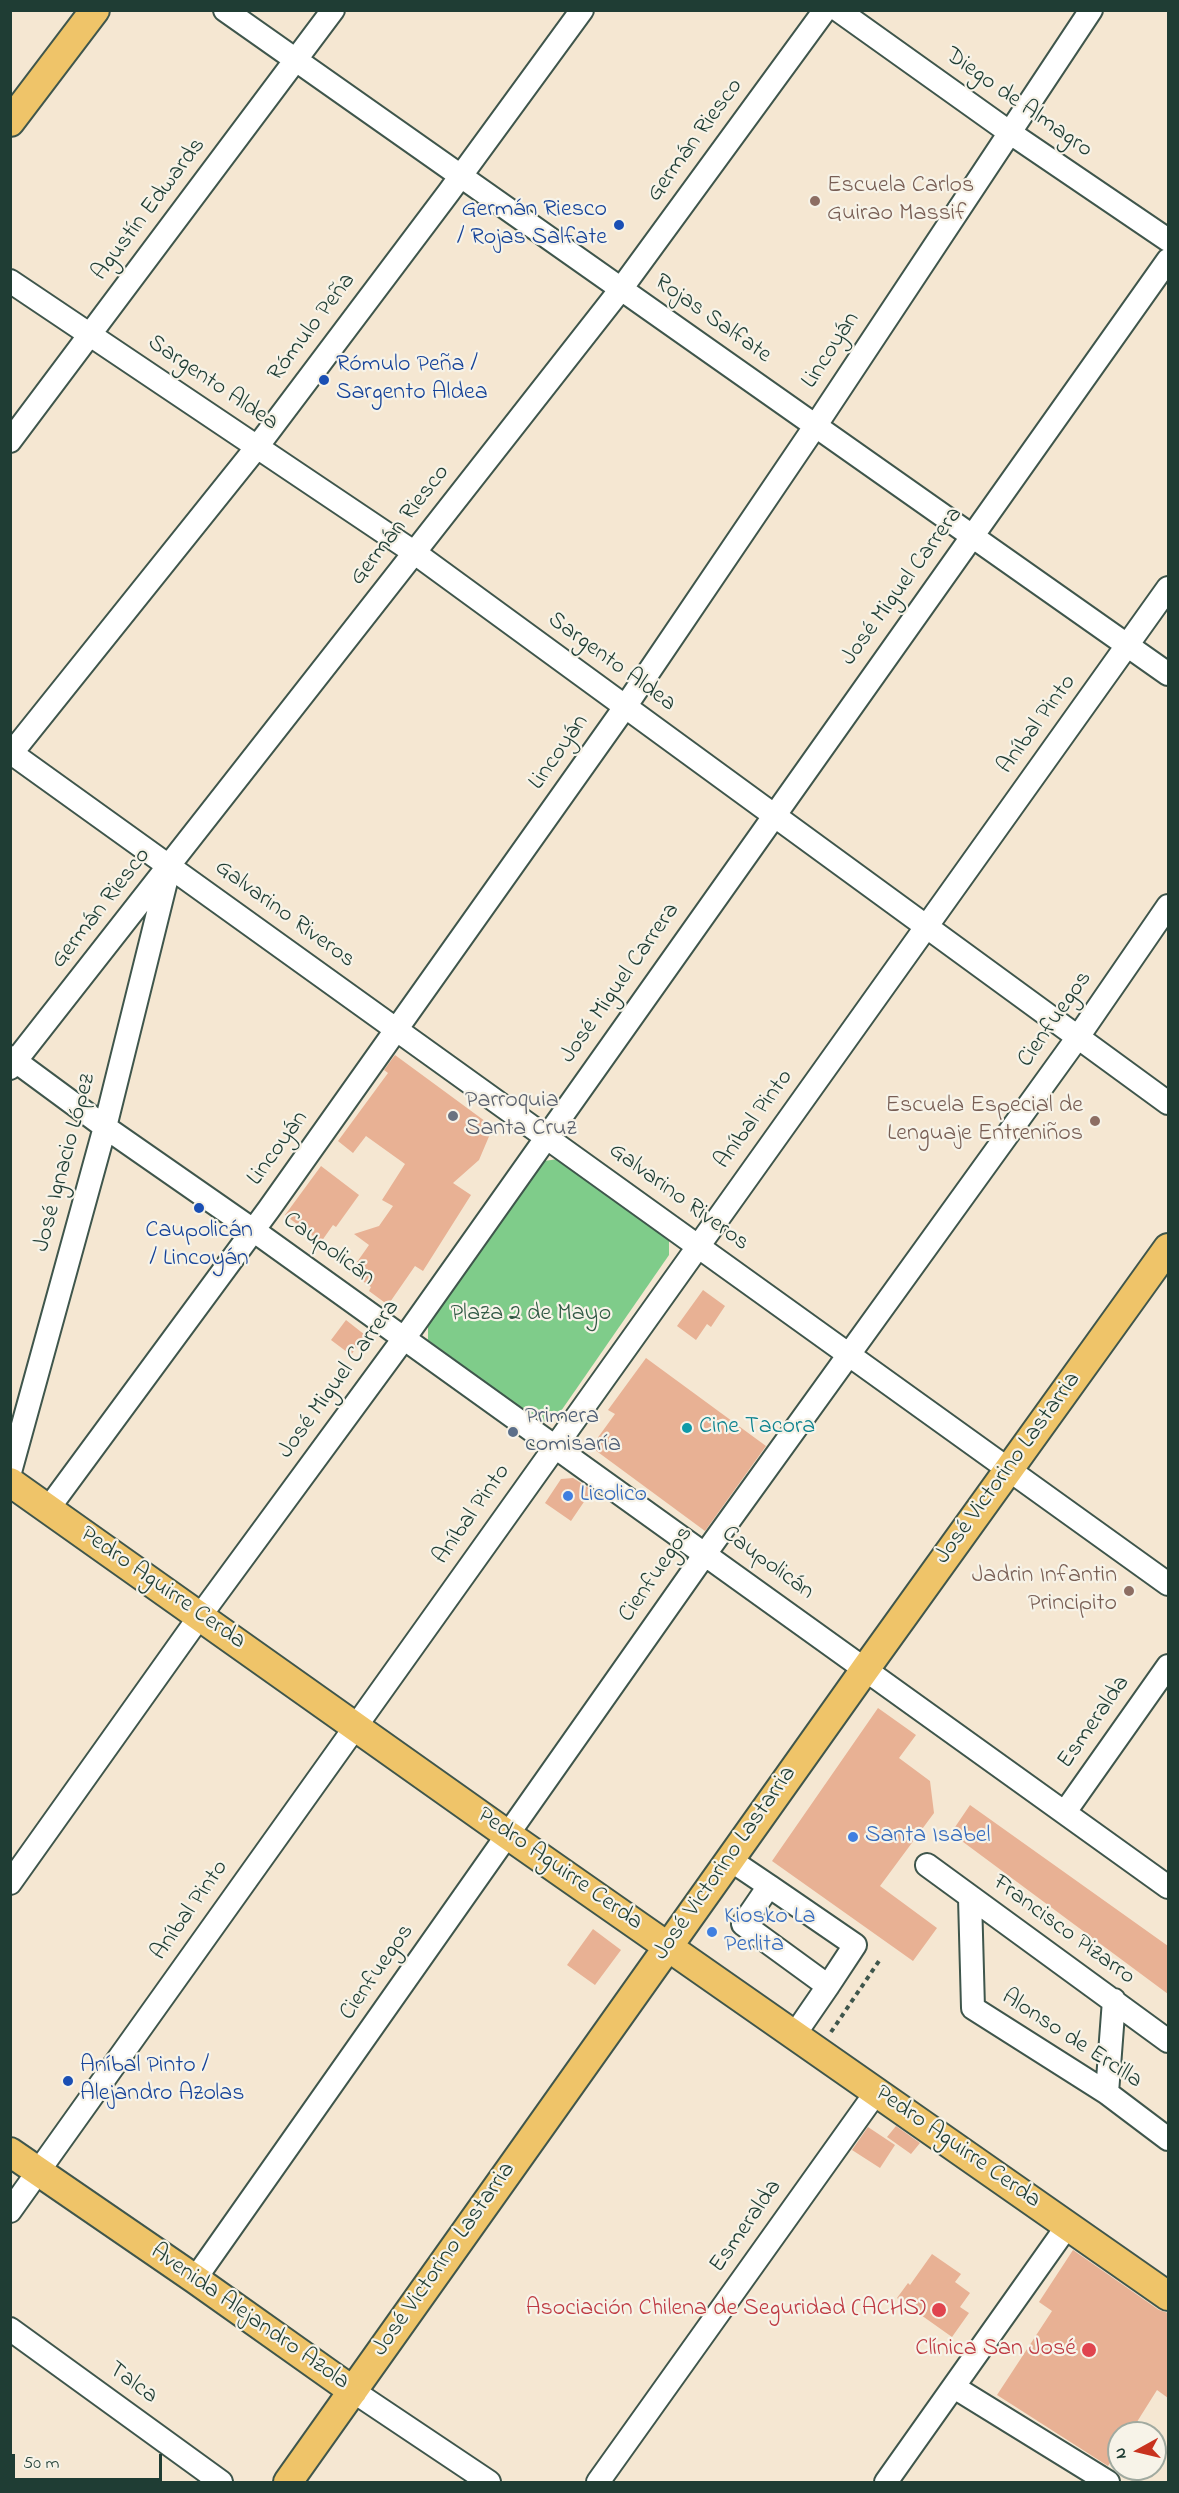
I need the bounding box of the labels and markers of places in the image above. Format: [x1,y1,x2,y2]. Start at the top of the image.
place label: Escuela Carlos Guirao Massif [827,173,974,229]
marker: Escuela Carlos Guirao Massif [808,194,822,208]
place label: Germán Riesco / Rojas Salfate [457,197,607,253]
marker: Germán Riesco / Rojas Salfate [612,218,626,232]
place label: Rómulo Peña / Sargento Aldea [336,352,488,408]
marker: Rómulo Peña / Sargento Aldea [317,373,331,387]
place label: Parroquia Santa Cruz [465,1088,577,1144]
place label: Escuela Especial de Lenguaje Entreniños [885,1093,1083,1149]
marker: Parroquia Santa Cruz [446,1109,460,1123]
marker: Escuela Especial de Lenguaje Entreniños [1088,1114,1102,1128]
marker: Caupolicán / Lincoyán [192,1201,206,1215]
place label: Caupolicán / Lincoyán [145,1218,253,1274]
place label: Primera comisaría [525,1404,621,1460]
place label: Cine Tacora [699,1414,815,1442]
marker: Cine Tacora [680,1421,694,1435]
marker: Primera comisaría [506,1425,520,1439]
place label: Licolico [580,1482,647,1510]
marker: Licolico [561,1489,575,1503]
place label: Jadrin Infantin Principito [972,1563,1117,1619]
marker: Jadrin Infantin Principito [1122,1584,1136,1598]
place label: Santa Isabel [865,1823,990,1851]
marker: Santa Isabel [846,1830,860,1844]
place label: Kiosko La Perlita [724,1904,815,1960]
marker: Kiosko La Perlita [705,1925,719,1939]
place label: Aníbal Pinto / Alejandro Azolas [80,2053,244,2109]
marker: Aníbal Pinto / Alejandro Azolas [61,2074,75,2088]
place label: Asociación Chilena de Seguridad (ACHS) [526,2296,926,2324]
marker: Asociación Chilena de Seguridad (ACHS) [930,2301,948,2319]
place label: Clínica San José [915,2336,1076,2364]
marker: Clínica San José [1080,2341,1098,2359]

